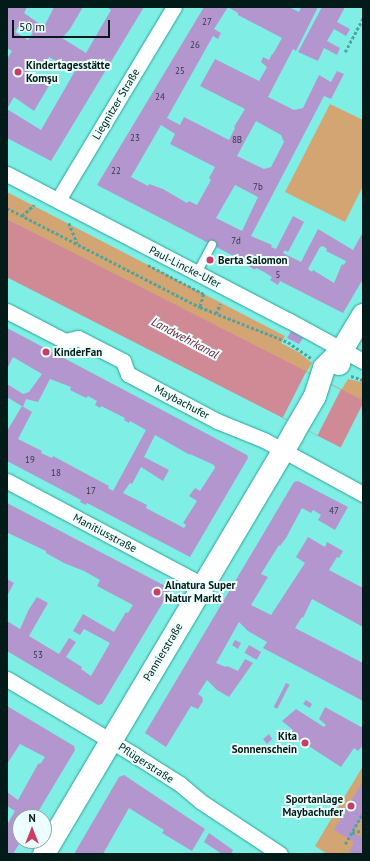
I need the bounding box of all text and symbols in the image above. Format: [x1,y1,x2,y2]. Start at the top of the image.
scale bar [14,12,112,38]
house number: 27 [202,17,212,27]
text: 50 m [19,19,45,34]
house number: 26 [190,40,200,50]
place label: Kindertagesstätte Komşu [26,59,110,85]
street label: Liegnitzer Straße [90,66,142,142]
house number: 25 [175,66,185,76]
marker: Kindertagesstätte Komşu [13,67,23,77]
house number: 24 [155,92,165,102]
house number: 23 [130,133,140,143]
house number: 8B [232,135,242,145]
house number: 22 [111,166,121,176]
house number: 7b [253,182,263,192]
house number: 7d [231,236,241,246]
street label: Paul-Lincke-Ufer [147,243,223,291]
place label: Berta Salomon [218,253,288,267]
marker: Berta Salomon [205,255,215,265]
house number: 5 [276,270,280,280]
water label: Landwehrkanal [149,314,221,362]
place label: KinderFan [54,345,102,359]
marker: KinderFan [41,347,51,357]
street label: Maybachufer [152,382,212,422]
house number: 19 [25,455,35,465]
house number: 18 [51,468,61,478]
house number: 17 [86,486,96,496]
house number: 47 [329,506,339,516]
street label: Manitiusstraße [71,511,139,555]
place label: Alnatura Super Natur Markt [165,579,235,605]
marker: Alnatura Super Natur Markt [152,587,162,597]
street label: Pannierstraße [141,621,185,683]
house number: 53 [33,650,43,660]
place label: Kita Sonnenschein [232,730,297,756]
marker: Kita Sonnenschein [300,738,310,748]
street label: Pflügerstraße [116,740,176,786]
place label: Sportanlage Maybachufer [283,793,343,819]
marker: Sportanlage Maybachufer [346,801,356,811]
north arrow [12,809,52,849]
text: N [28,811,36,825]

